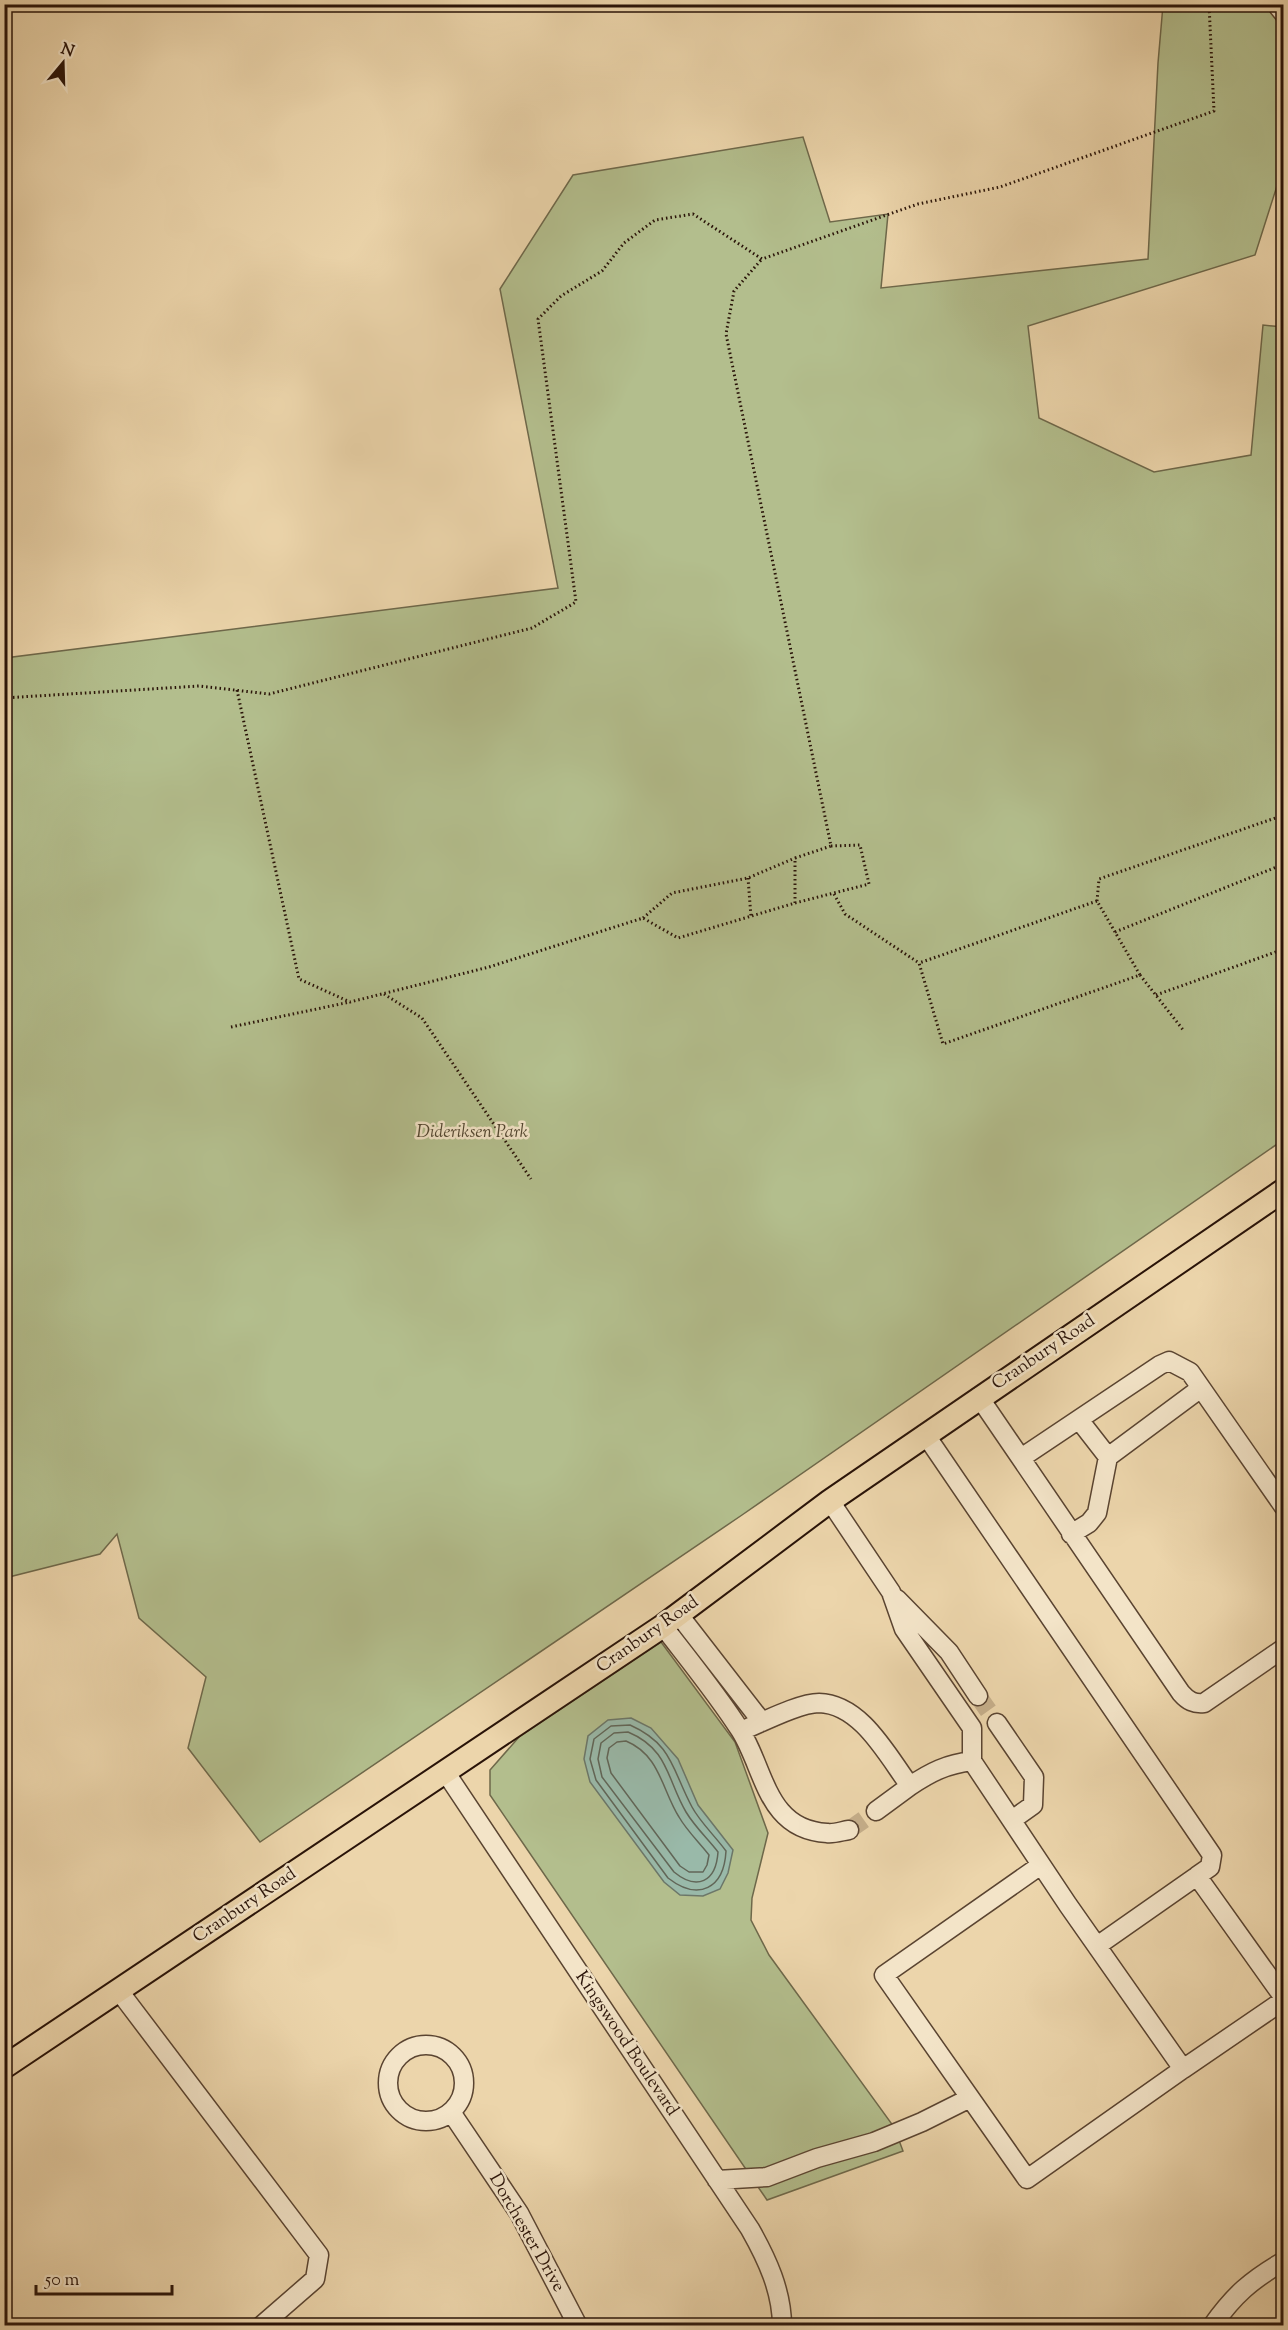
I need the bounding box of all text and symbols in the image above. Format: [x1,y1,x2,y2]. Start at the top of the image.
north arrow [33,33,93,93]
text: N [57,38,77,64]
park label: Dideriksen Park [416,1120,528,1146]
street label: Cranbury Road [987,1309,1101,1397]
street label: Cranbury Road [591,1590,705,1680]
street label: Cranbury Road [188,1862,302,1950]
street label: Kingswood Boulevard [568,1966,684,2122]
street label: Dorchester Drive [481,2169,571,2297]
scale bar [36,2258,172,2296]
text: 50 m [44,2268,80,2294]

